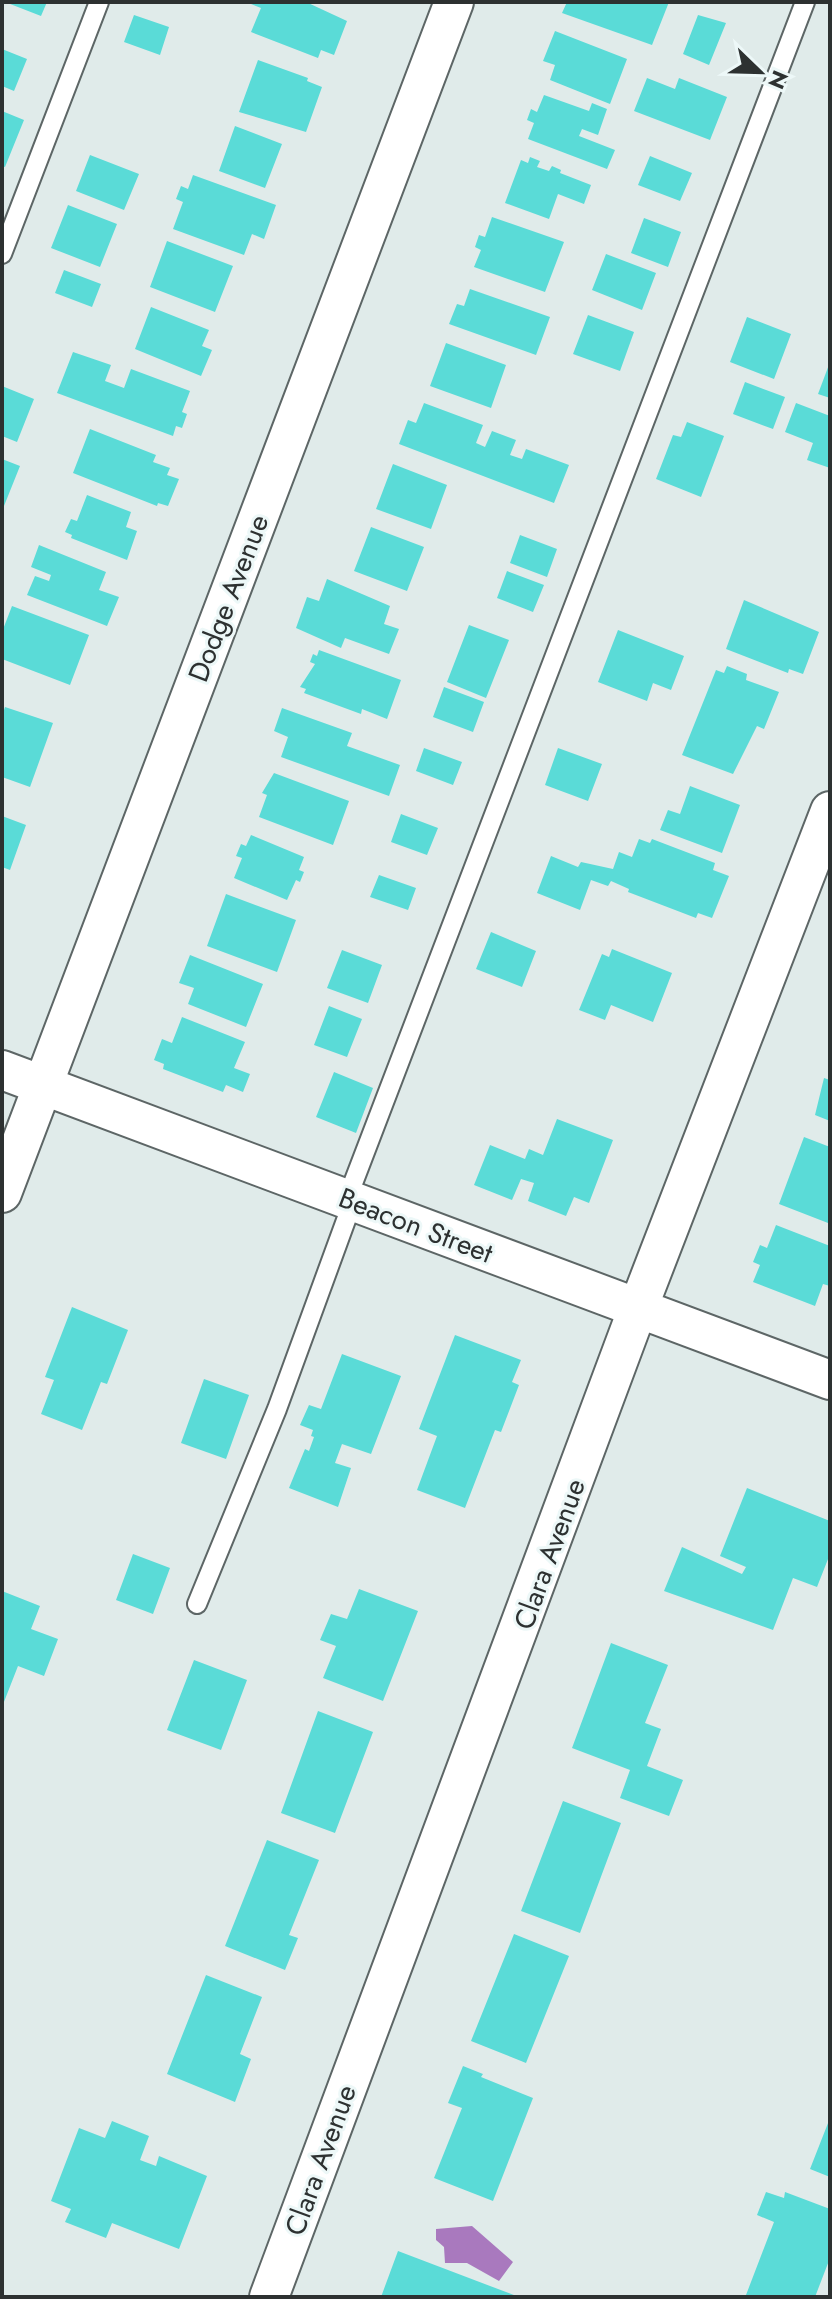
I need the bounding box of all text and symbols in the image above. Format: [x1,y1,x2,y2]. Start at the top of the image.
north arrow [720,32,800,112]
text: N [760,66,797,94]
street label: Dodge Avenue [178,509,279,688]
street label: Beacon Street [333,1177,499,1274]
street label: Clara Avenue [503,1473,596,1635]
street label: Clara Avenue [274,2079,367,2241]

